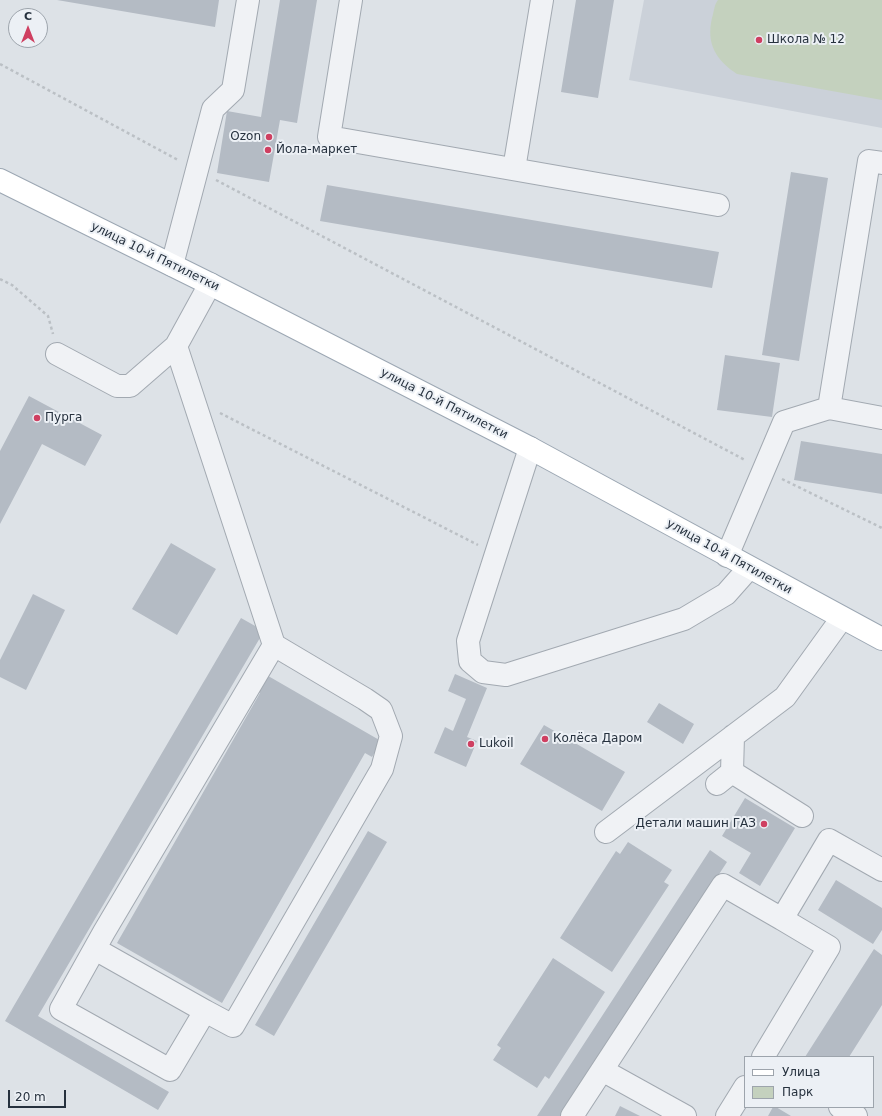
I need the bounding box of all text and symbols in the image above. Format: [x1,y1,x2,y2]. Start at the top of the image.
north arrow [8,8,48,48]
text: С [24,10,32,23]
place label: Школа № 12 [767,33,845,47]
marker: Школа № 12 [754,35,764,45]
place label: Ozon [230,130,261,144]
marker: Ozon [264,132,274,142]
place label: Йола-маркет [276,143,357,157]
marker: Йола-маркет [263,145,273,155]
street label: улица 10-й Пятилетки [88,220,222,294]
street label: улица 10-й Пятилетки [378,366,510,442]
place label: Пурга [45,411,82,425]
marker: Пурга [32,413,42,423]
street label: улица 10-й Пятилетки [664,516,794,598]
place label: Колёса Даром [553,732,642,746]
marker: Колёса Даром [540,734,550,744]
place label: Lukoil [479,737,514,751]
marker: Lukoil [466,739,476,749]
place label: Детали машин ГАЗ [636,817,756,831]
marker: Детали машин ГАЗ [759,819,769,829]
legend [744,1056,874,1108]
text: Улица [782,1065,820,1079]
scale bar [10,1082,68,1108]
text: Парк [782,1085,813,1099]
text: 20 m [15,1090,46,1104]

